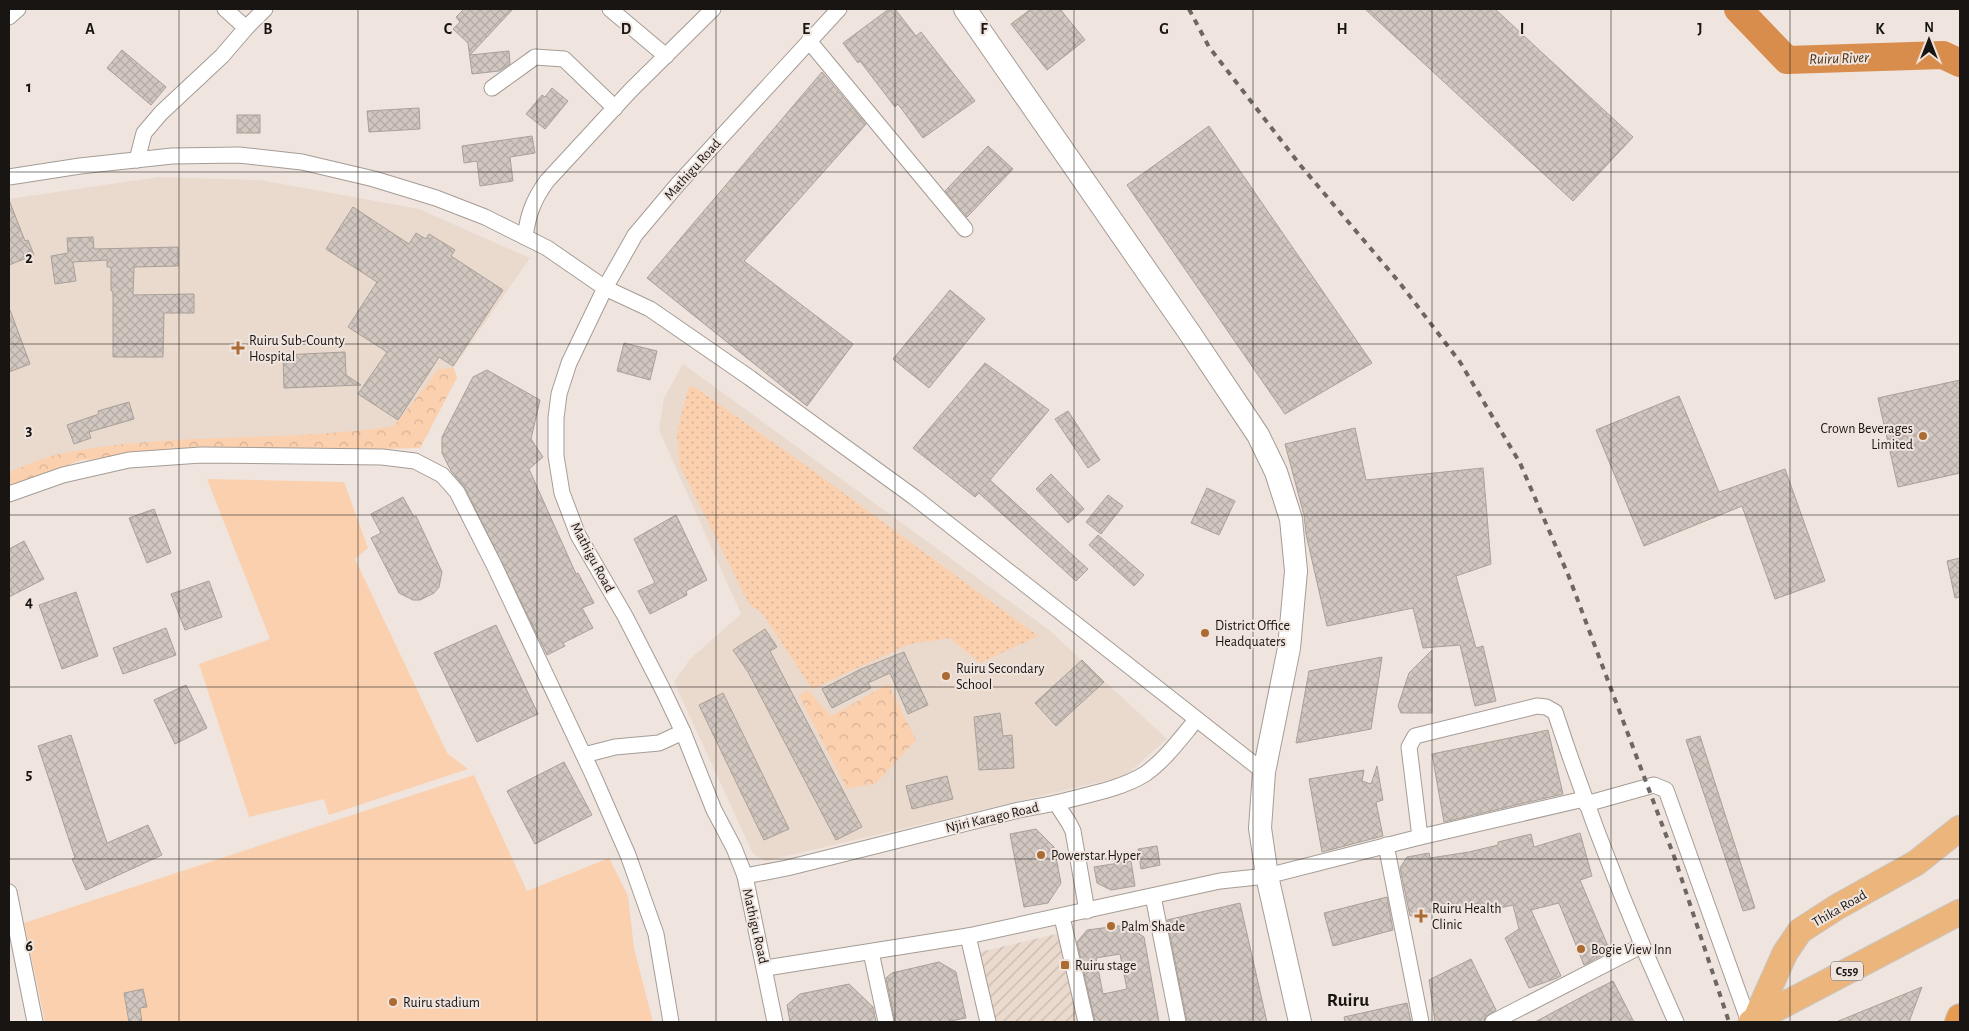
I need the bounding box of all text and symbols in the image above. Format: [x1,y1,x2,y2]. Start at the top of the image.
north arrow [1904,15,1954,65]
text: A [85,21,95,37]
text: B [263,21,273,37]
text: C [444,21,453,37]
text: D [621,21,632,37]
text: E [802,21,810,37]
text: F [980,21,988,37]
text: G [1159,21,1169,37]
text: H [1336,21,1348,37]
text: I [1520,21,1524,37]
text: J [1697,21,1703,37]
text: K [1875,21,1885,37]
text: N [1924,21,1934,35]
water label: Ruiru River [1809,50,1870,67]
text: 1 [26,79,32,95]
street label: Mathigu Road [662,137,724,203]
text: 2 [25,250,33,266]
place label: Ruiru Sub-County Hospital [249,334,345,364]
marker: Ruiru Sub-County Hospital [231,341,245,355]
text: 3 [26,422,33,438]
place label: Crown Beverages Limited [1821,422,1913,452]
marker: Crown Beverages Limited [1917,430,1929,442]
street label: Mathigu Road [568,520,616,595]
text: 4 [25,594,33,610]
place label: District Office Headquaters [1215,619,1290,649]
marker: District Office Headquaters [1199,627,1211,639]
place label: Ruiru Secondary School [956,662,1044,692]
marker: Ruiru Secondary School [940,670,952,682]
text: 5 [26,766,33,782]
street label: Njiri Karago Road [944,800,1040,836]
marker: Powerstar Hyper [1035,849,1047,861]
place label: Powerstar Hyper [1051,849,1141,863]
street label: Mathigu Road [740,887,770,965]
street label: Thika Road [1810,888,1869,930]
place label: Ruiru Health Clinic [1432,902,1501,932]
marker: Ruiru Health Clinic [1414,909,1428,923]
marker: Palm Shade [1105,920,1117,932]
place label: Palm Shade [1121,920,1185,934]
text: 6 [25,938,33,954]
marker: Bogie View Inn [1575,943,1587,955]
place label: Bogie View Inn [1591,943,1672,957]
marker: Ruiru stage [1059,959,1071,971]
place label: Ruiru stage [1075,959,1136,973]
road number: C559 [1831,961,1863,980]
district label: Ruiru [1327,991,1369,1010]
marker: Ruiru stadium [387,996,399,1008]
place label: Ruiru stadium [403,996,480,1010]

